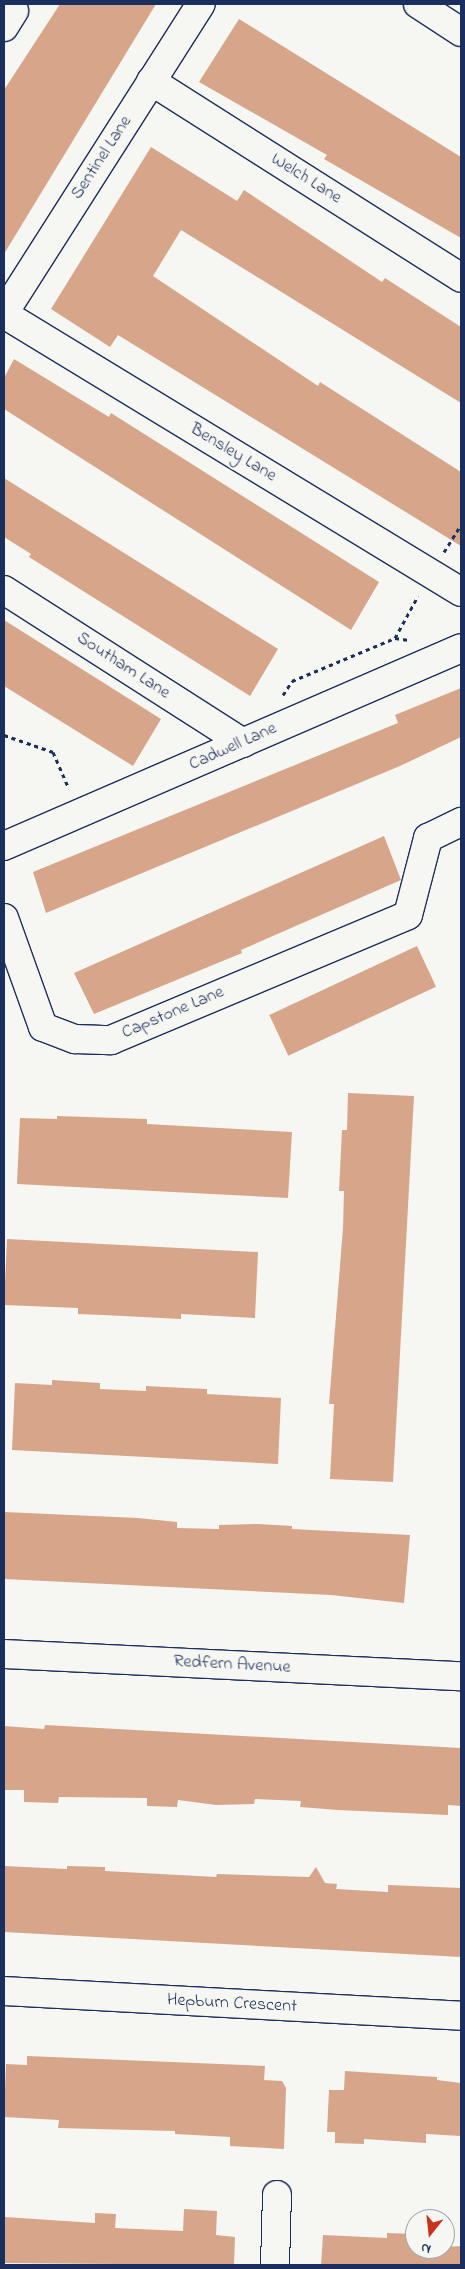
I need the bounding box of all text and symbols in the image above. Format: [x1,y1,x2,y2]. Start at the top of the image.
street label: Sentinel Lane [67,112,137,204]
street label: Welch Lane [267,149,345,209]
street label: Bensley Lane [186,419,280,487]
street label: Southam Lane [72,628,174,704]
street label: Cadwell Lane [186,718,280,776]
street label: Capstone Lane [119,982,227,1044]
street label: Redfern Avenue [173,1651,291,1679]
street label: Hepburn Crescent [166,1990,298,2018]
north arrow [405,2209,455,2259]
text: N [419,2237,433,2259]

